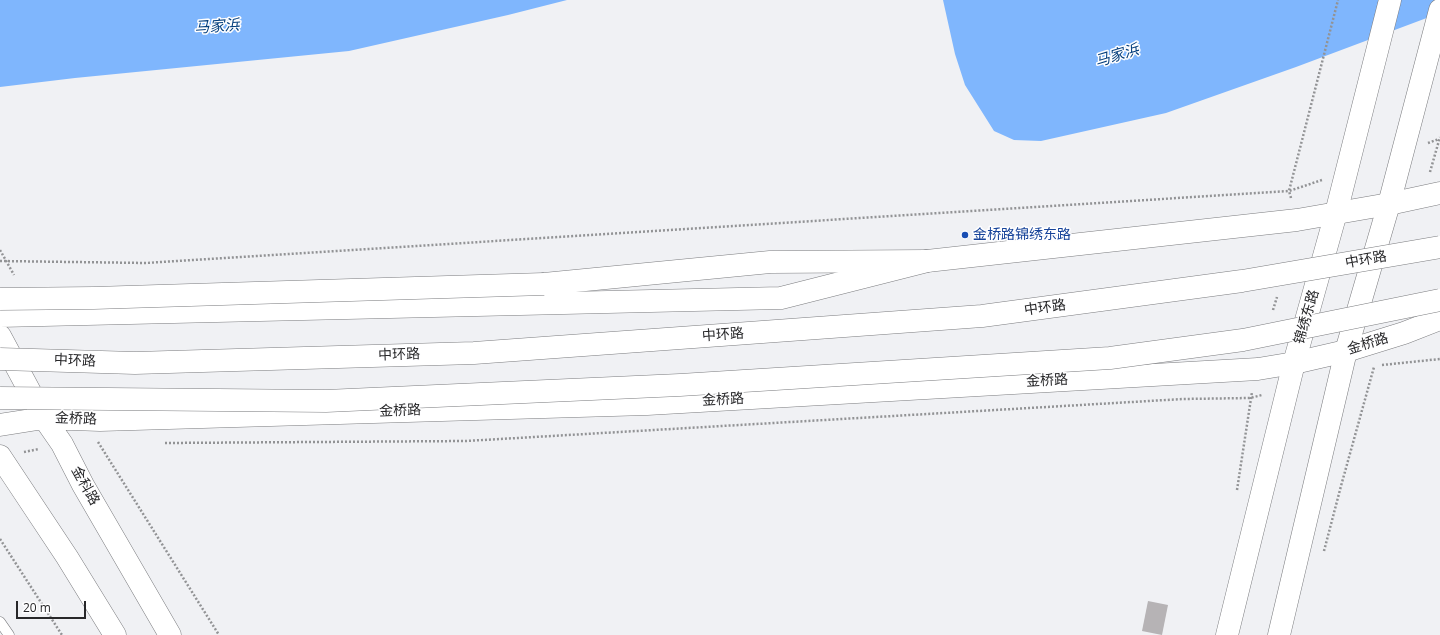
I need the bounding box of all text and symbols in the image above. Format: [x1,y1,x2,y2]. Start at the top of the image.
water label: 马家浜 [194,16,240,38]
water label: 马家浜 [1093,41,1141,71]
place label: 金桥路锦绣东路 [973,227,1071,243]
marker: 金桥路锦绣东路 [960,230,970,240]
street label: 中环路 [1344,248,1388,272]
street label: 锦绣东路 [1291,288,1323,346]
street label: 中环路 [1023,297,1067,319]
street label: 中环路 [701,325,745,345]
street label: 金桥路 [1345,330,1391,358]
street label: 中环路 [378,346,420,364]
street label: 中环路 [54,352,96,370]
street label: 金桥路 [1026,372,1068,390]
street label: 金桥路 [702,391,744,409]
street label: 金桥路 [379,402,421,420]
street label: 金桥路 [55,410,97,428]
street label: 金科路 [67,464,103,508]
scale bar [18,593,88,619]
text: 20 m [23,599,51,616]

